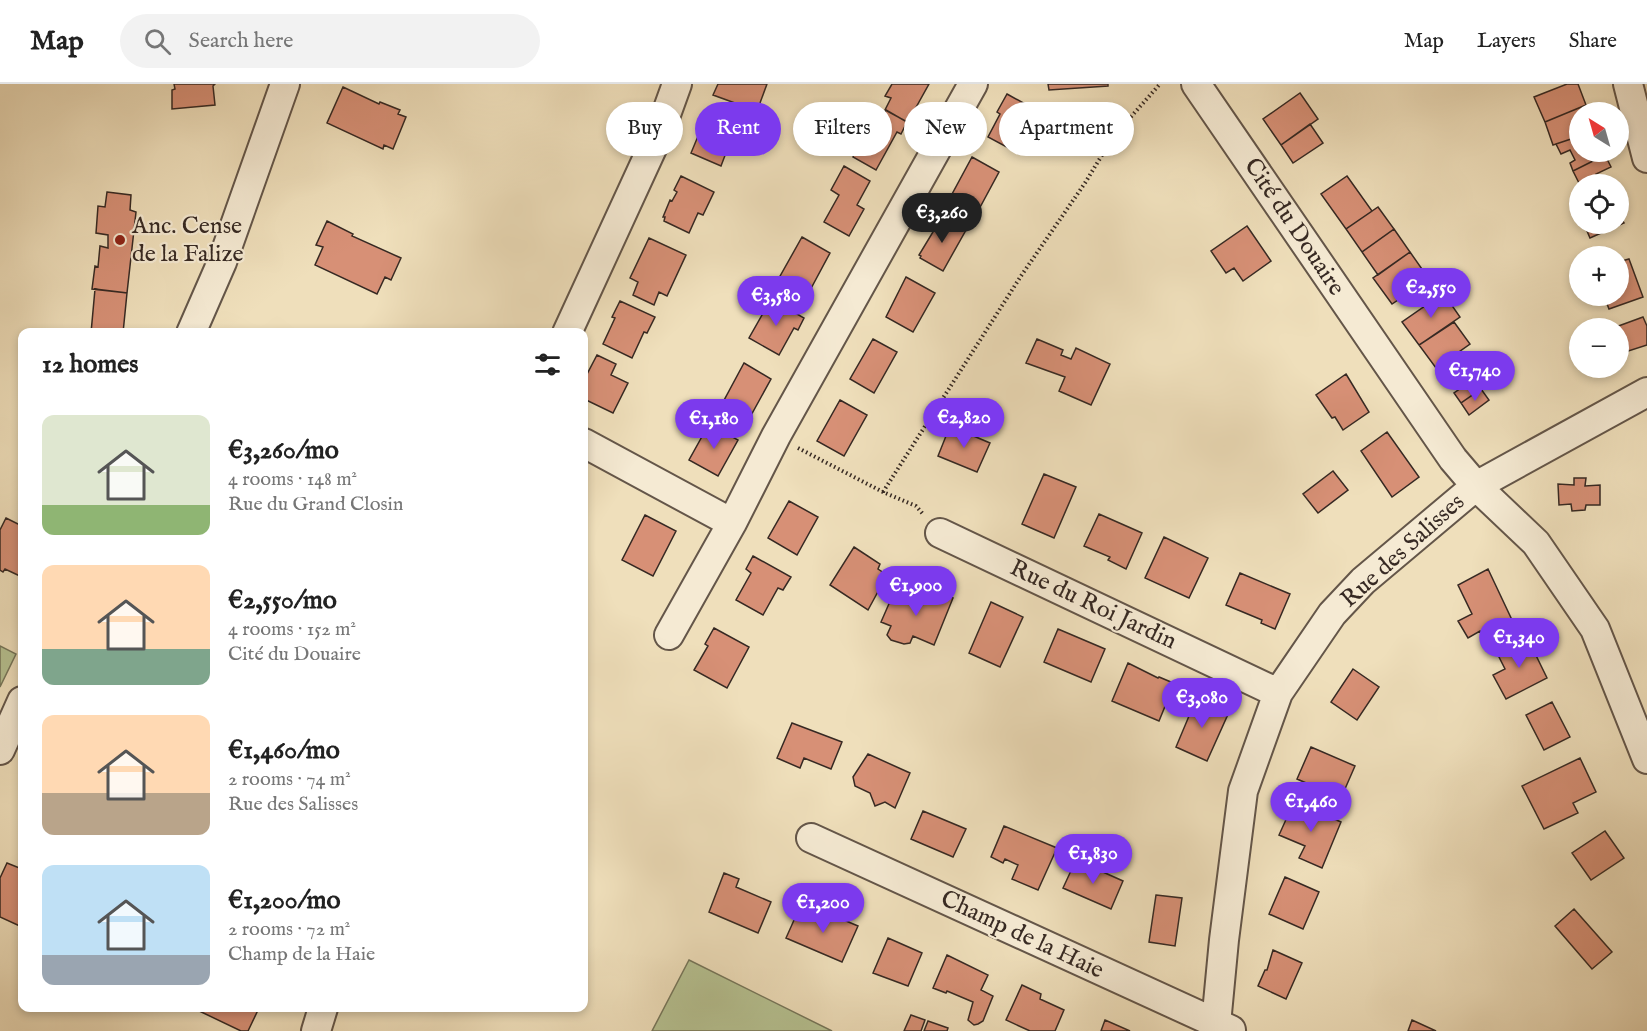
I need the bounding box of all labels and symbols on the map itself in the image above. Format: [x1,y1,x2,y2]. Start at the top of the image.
north arrow [1569,102,1629,162]
street label: Cité du Douaire [1237,152,1351,302]
pin: €3,260 [893,193,991,244]
place label: Anc. Cense de la Falize [131,211,244,270]
marker: Anc. Cense de la Falize [113,233,127,247]
pin: €2,550 [1382,268,1480,319]
pin: €3,580 [727,276,825,327]
pin: €1,740 [1426,351,1524,402]
pin: €2,820 [915,398,1013,449]
pin: €1,180 [665,399,763,450]
street label: Rue des Salisses [1335,487,1471,615]
street label: Rue du Roi Jardin [1005,553,1181,657]
pin: €1,900 [867,566,965,617]
pin: €1,340 [1470,618,1568,669]
pin: €3,080 [1153,678,1251,729]
pin: €1,460 [1262,782,1360,833]
pin: €1,830 [1044,834,1142,885]
pin: €1,200 [774,883,872,934]
street label: Champ de la Haie [935,884,1109,986]

